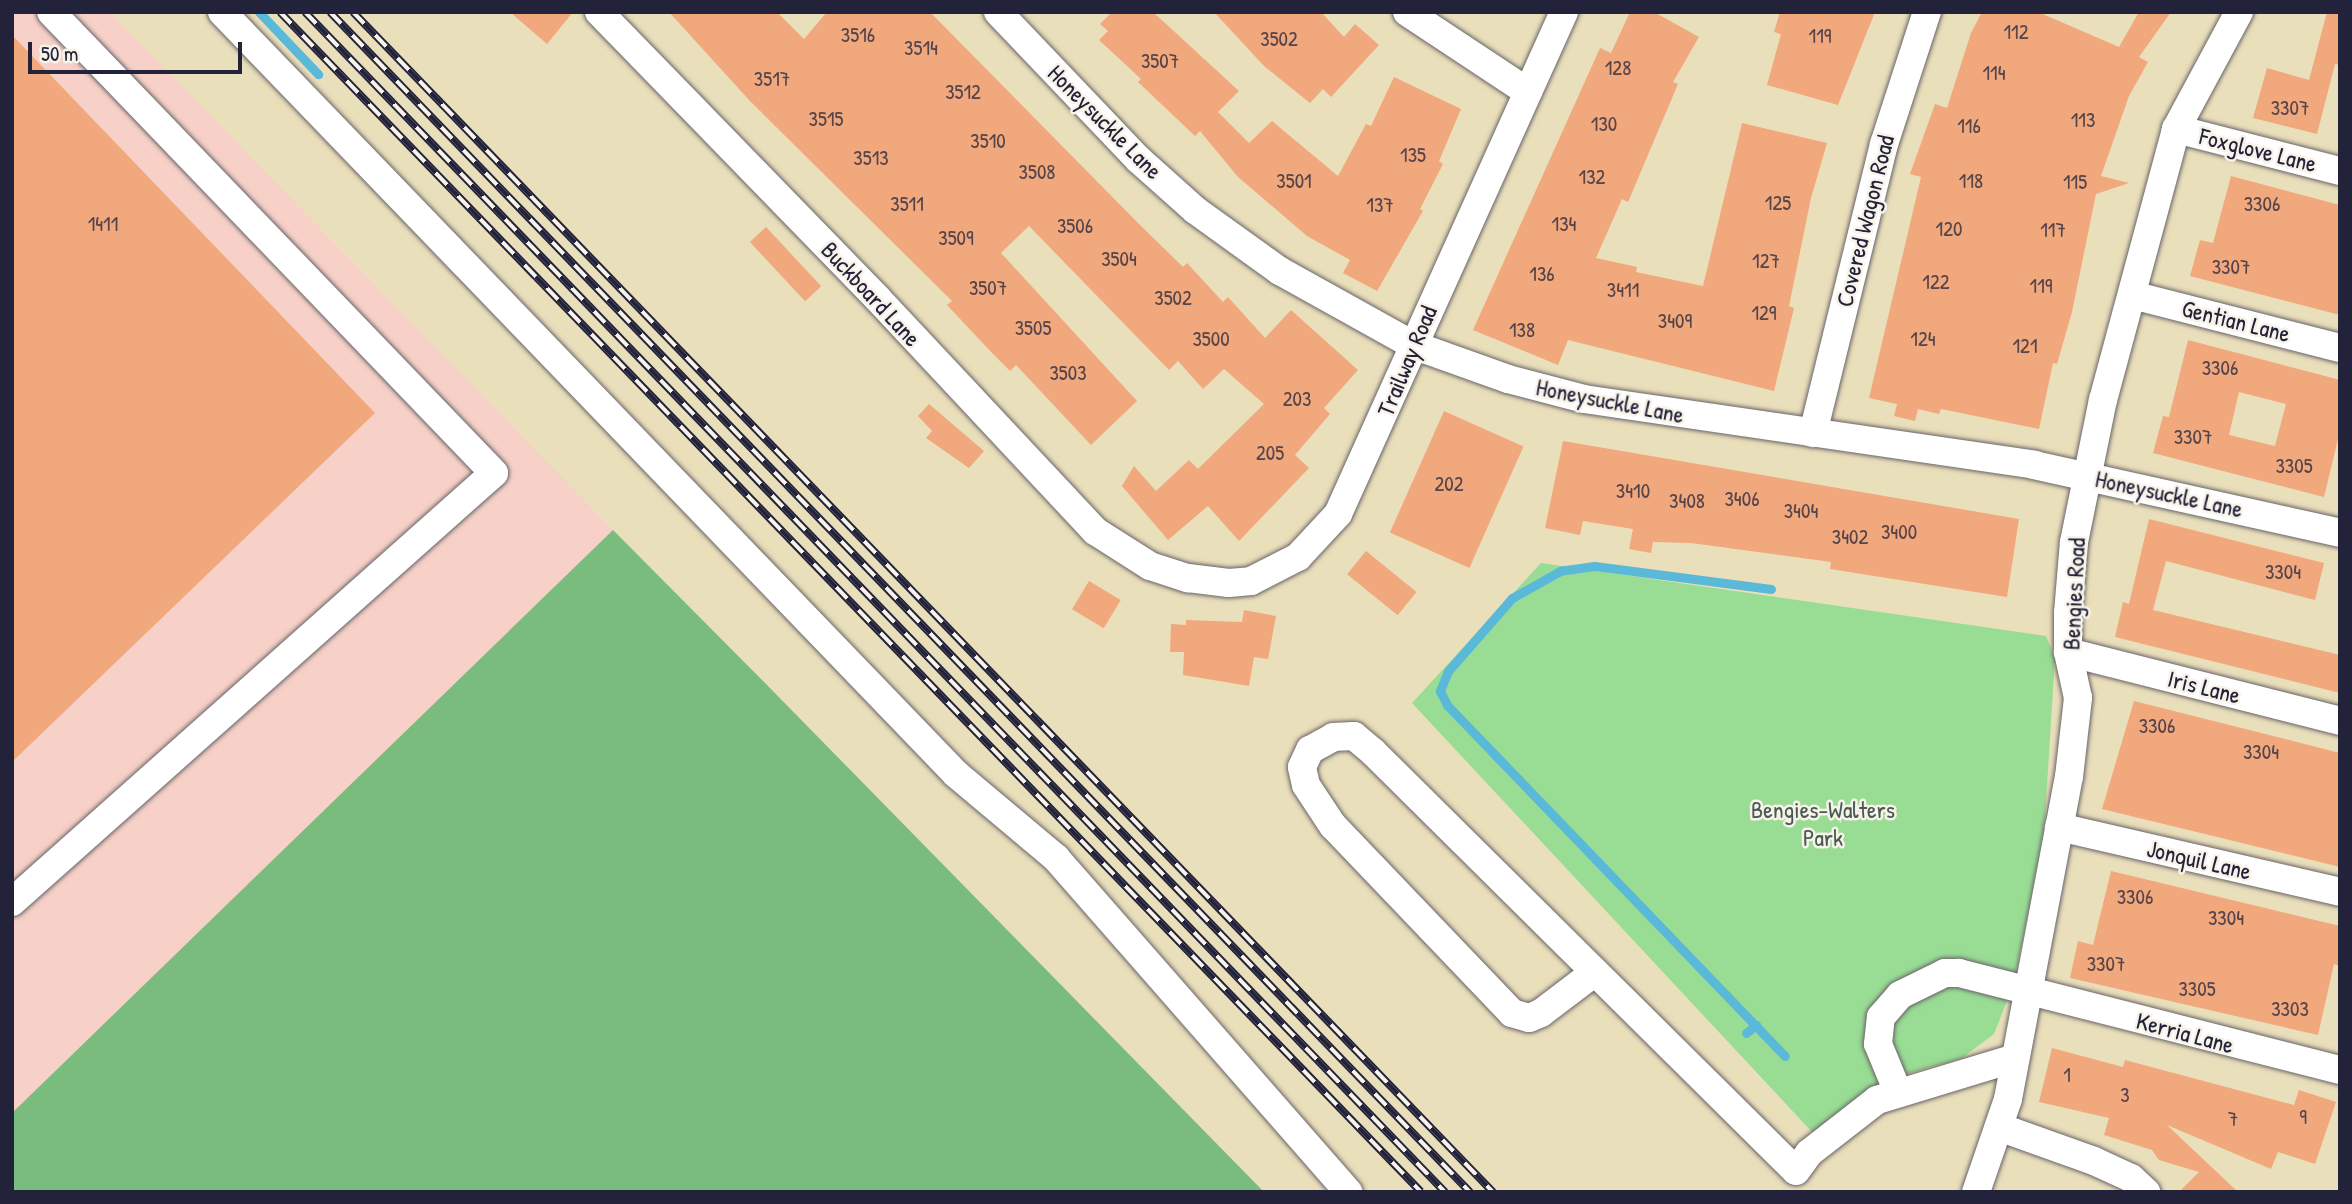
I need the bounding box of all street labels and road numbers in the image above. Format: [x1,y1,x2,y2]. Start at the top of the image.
street label: Honeysuckle Lane [1042,59,1168,185]
street label: Foxglove Lane [2197,122,2319,178]
street label: Covered Wagon Road [1830,132,1900,310]
street label: Buckboard Lane [815,236,927,352]
street label: Gentian Lane [2179,294,2293,348]
street label: Trailway Road [1371,301,1443,421]
street label: Honeysuckle Lane [1534,373,1686,429]
street label: Honeysuckle Lane [2093,464,2245,524]
street label: Bengies Road [2057,537,2091,651]
street label: Iris Lane [2165,664,2243,710]
street label: Jonquil Lane [2144,834,2254,886]
street label: Kerria Lane [2133,1006,2237,1060]

